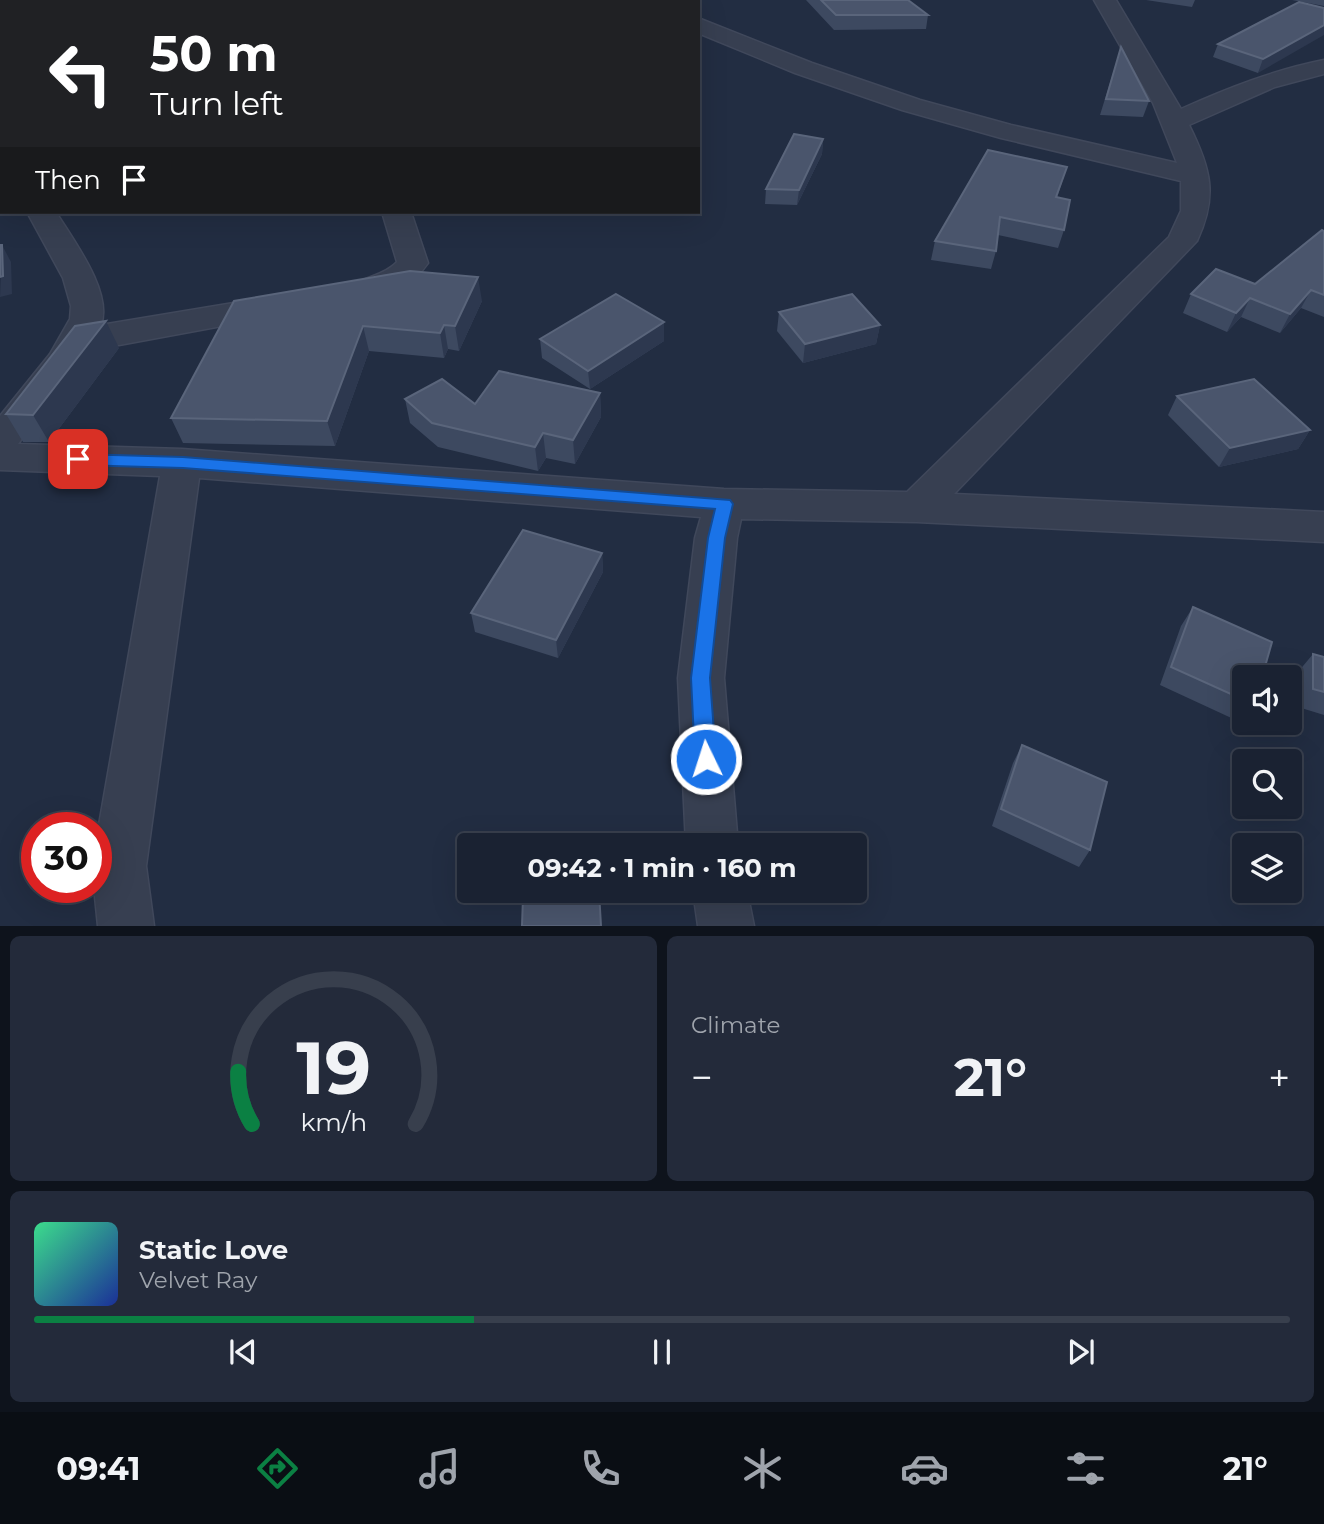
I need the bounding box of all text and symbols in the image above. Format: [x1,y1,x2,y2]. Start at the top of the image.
text: 50 m [150,24,278,83]
icon: left [35,28,126,119]
text: Turn left [150,84,284,123]
icon: arrive [115,161,153,199]
text: Then [35,164,101,196]
pin [48,429,108,489]
icon: arrive [59,440,97,478]
map controls [1232,665,1302,903]
button: sound [1232,665,1302,735]
position arrow [669,722,743,796]
button: search [1232,749,1302,819]
speed limit sign: 30 [21,812,112,903]
button: layers [1232,833,1302,903]
text: 09:42 · 1 min · 160 m [527,852,797,884]
text: Climate [691,1011,780,1039]
text: 19 [296,1025,371,1113]
text: 21° [954,1046,1027,1109]
text: − [691,1054,713,1101]
text: + [1268,1054,1290,1101]
text: km/h [300,1107,367,1137]
text: Static Love [139,1234,288,1266]
text: Velvet Ray [139,1266,257,1294]
icon: previous [224,1333,262,1371]
icon: pause [643,1333,681,1371]
icon: next [1062,1333,1100,1371]
icon: directions [253,1444,302,1493]
icon: music [415,1444,464,1493]
icon: phone [576,1444,625,1493]
icon: climate [738,1444,787,1493]
icon: car [900,1444,949,1493]
icon: filters [1061,1444,1110,1493]
text: 09:41 [56,1449,141,1488]
text: 21° [1223,1449,1268,1488]

